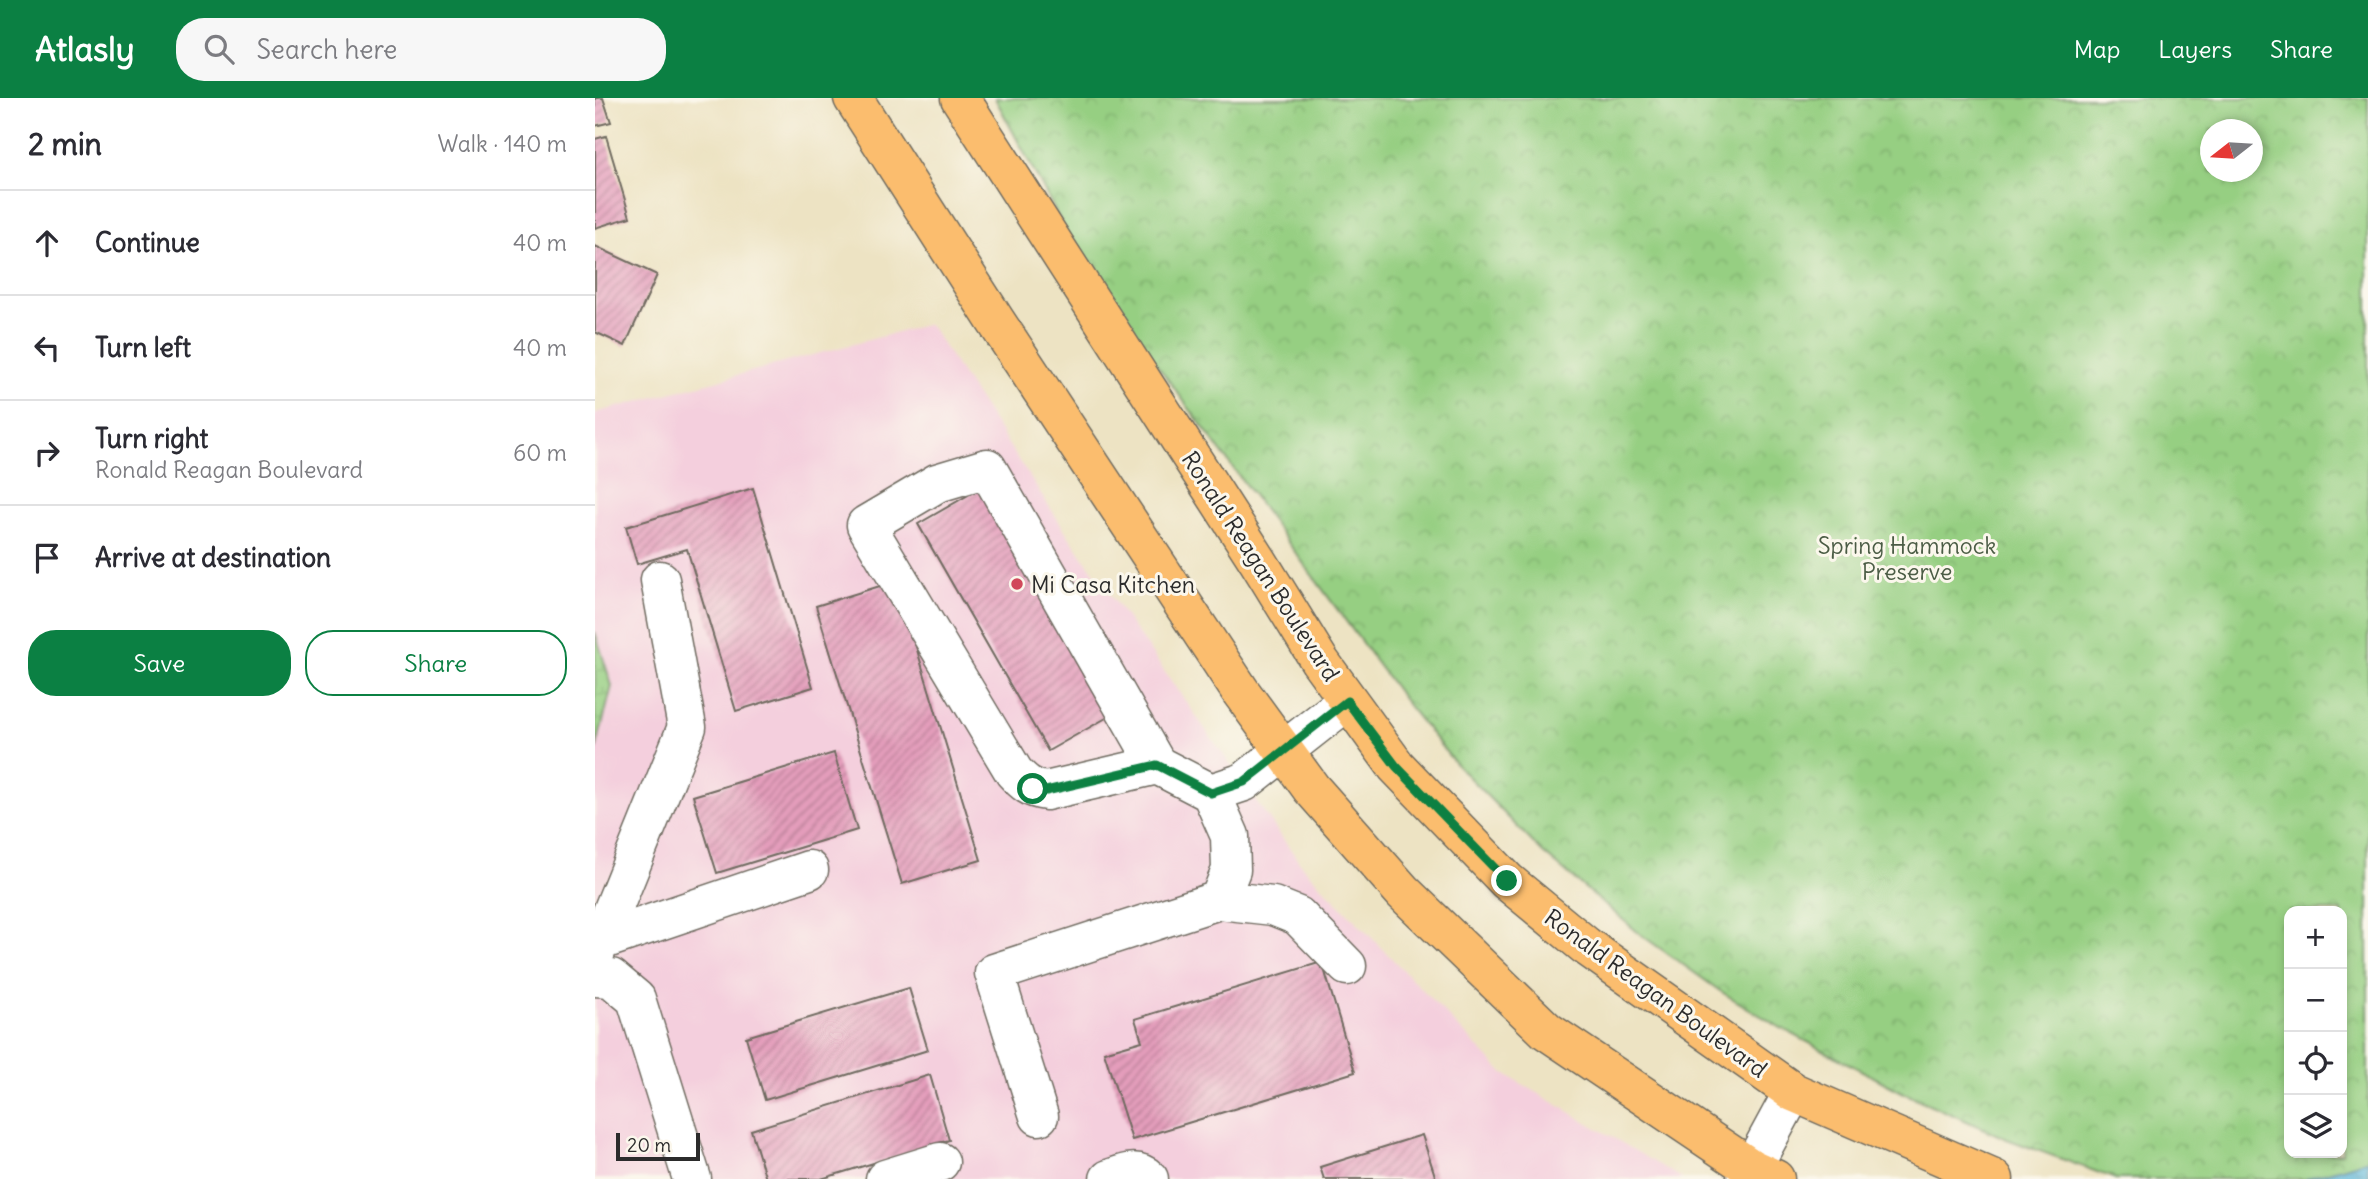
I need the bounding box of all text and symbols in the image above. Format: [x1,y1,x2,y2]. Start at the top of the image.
search box [176,18,666,81]
text: Atlasly [35,28,134,70]
icon: search [200,30,238,68]
text: Search here [256,33,397,66]
text: Map [2074,34,2120,64]
text: Layers [2158,34,2232,64]
text: Share [2270,34,2333,64]
north arrow [2200,119,2263,182]
text: 2 min [28,125,102,163]
text: Walk · 140 m [438,129,567,158]
icon: ahead [28,224,66,262]
text: Continue [95,226,200,259]
text: 40 m [513,228,567,257]
icon: left [28,329,66,367]
text: Turn left [95,331,191,364]
text: 40 m [513,333,567,362]
text: Turn right [95,422,208,455]
icon: right [28,434,66,472]
text: 60 m [513,438,567,467]
street label: Ronald Reagan Boulevard [1176,446,1346,686]
text: Ronald Reagan Boulevard [95,455,363,484]
park label: Spring Hammock Preserve [1818,531,1996,586]
icon: arrive [28,539,66,577]
text: Arrive at destination [95,541,331,574]
place label: Mi Casa Kitchen [1031,570,1195,599]
marker: Mi Casa Kitchen [1009,576,1025,592]
button: Save [28,630,291,696]
button: Share [305,630,567,696]
route start [1017,773,1048,804]
route end [1491,865,1522,896]
street label: Ronald Reagan Boulevard [1539,902,1773,1084]
map controls [2284,906,2347,1158]
button: + [2284,906,2347,969]
button: − [2284,969,2347,1032]
button: locate [2284,1032,2347,1095]
button: layers [2284,1095,2347,1158]
scale bar [616,1130,700,1162]
text: 20 m [627,1133,671,1157]

